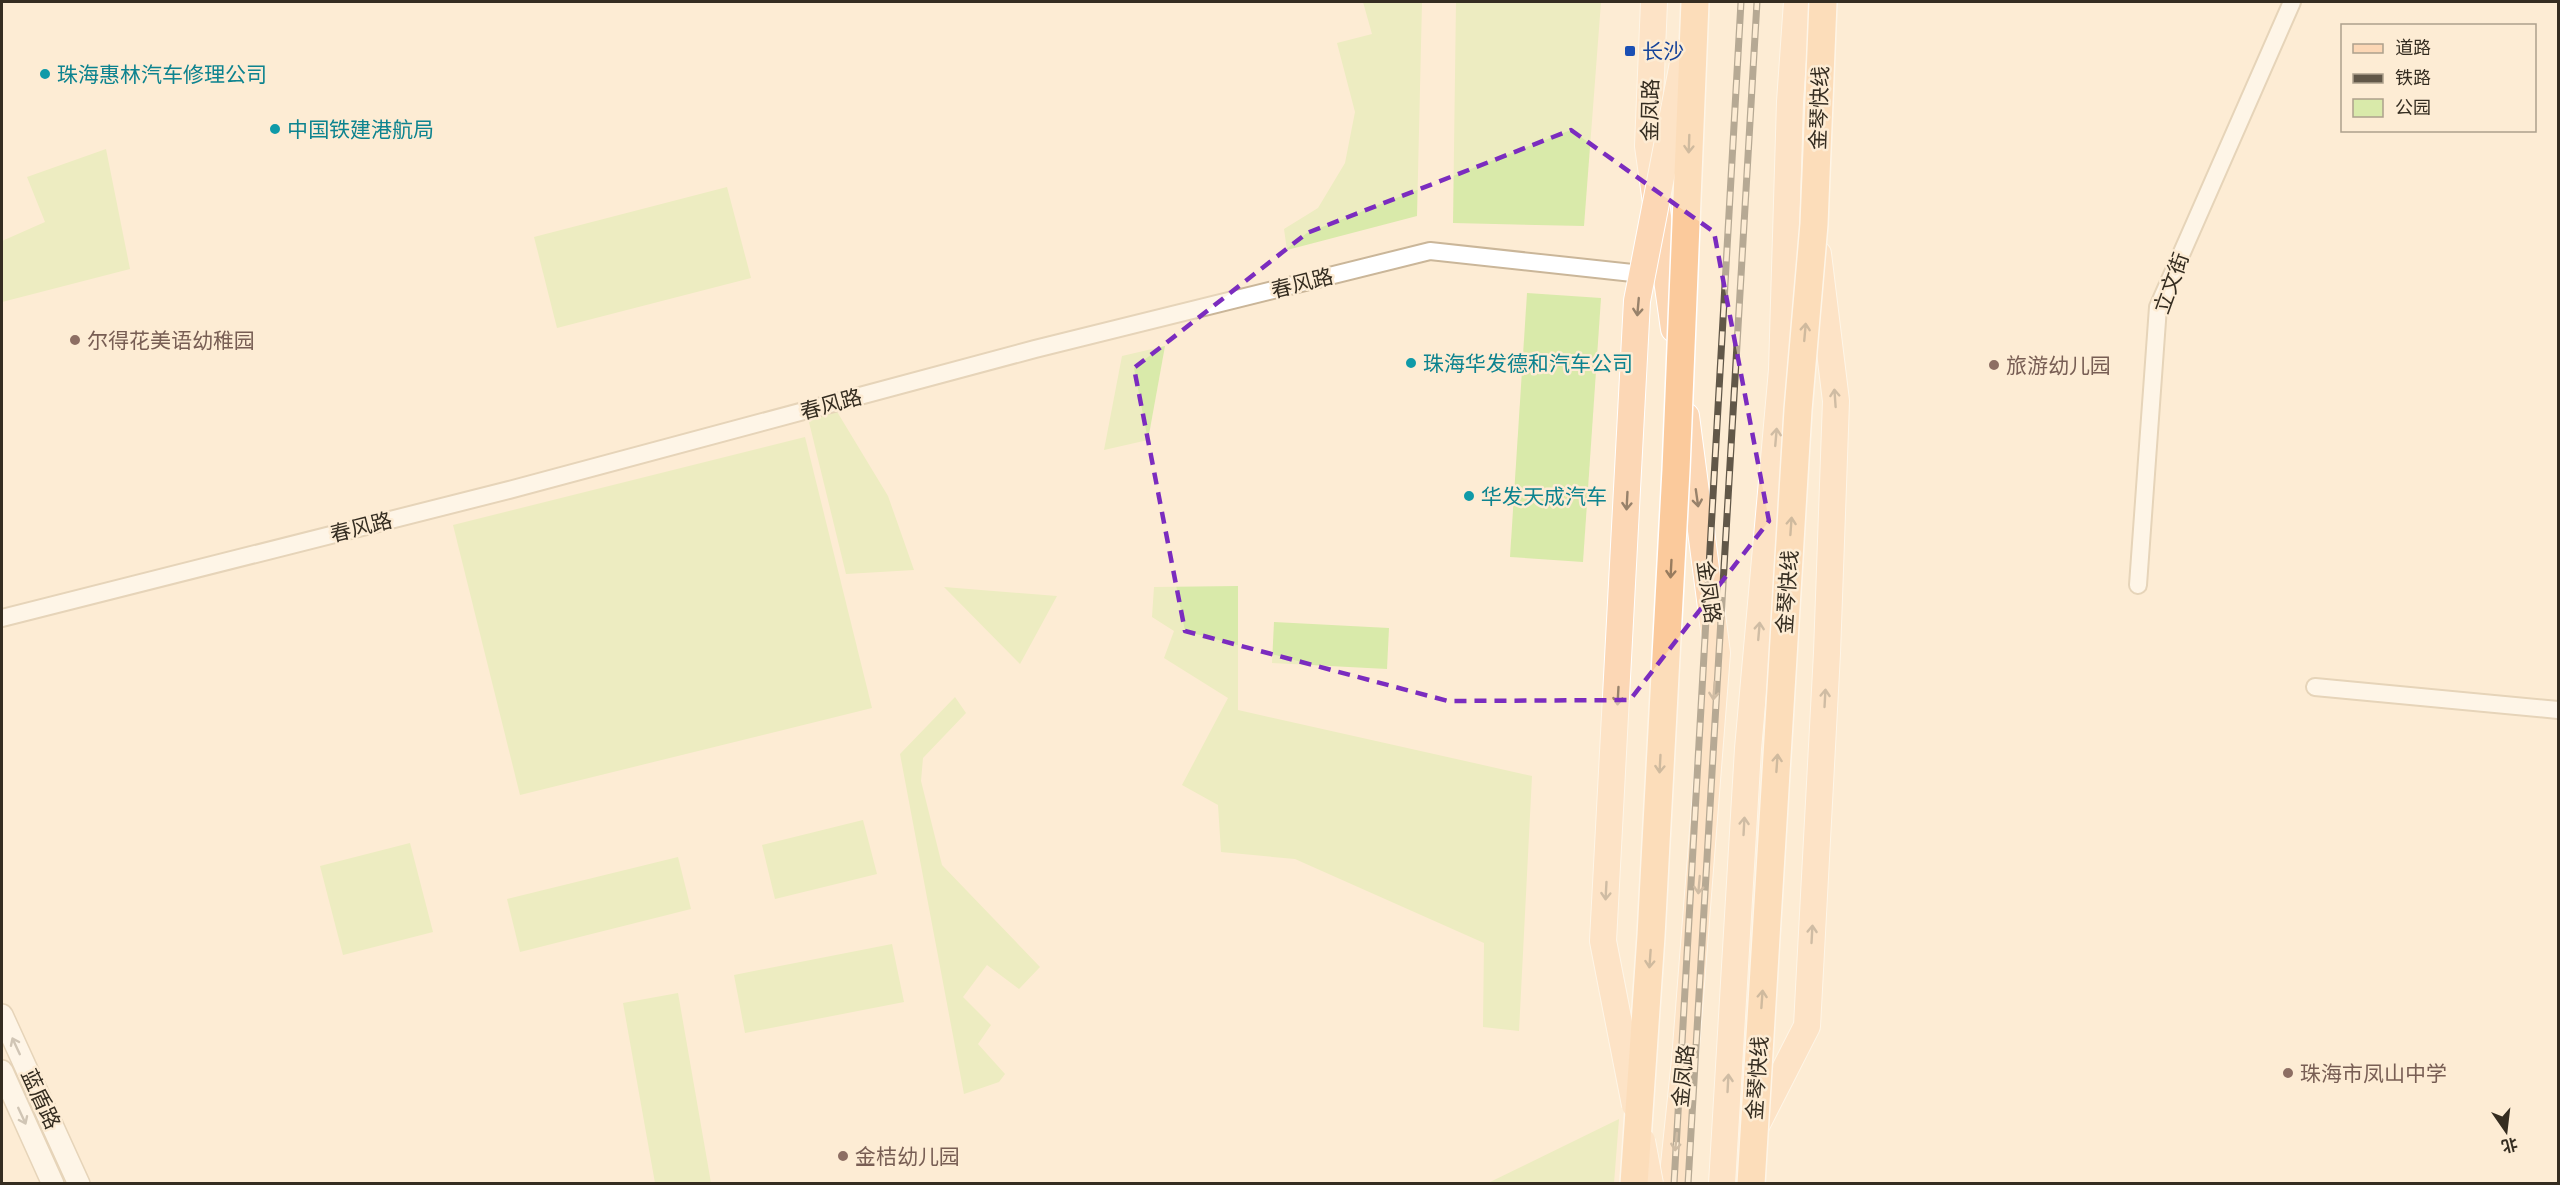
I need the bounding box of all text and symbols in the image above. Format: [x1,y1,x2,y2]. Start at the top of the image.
legend [2341,24,2536,132]
text: 道路 [2395,36,2431,59]
place label: 长沙 [1642,38,1684,65]
marker: 长沙 [1623,44,1637,58]
place label: 珠海惠林汽车修理公司 [57,61,267,88]
street label: 金琴快线 [1804,66,1834,150]
text: 铁路 [2395,66,2431,89]
marker: 珠海惠林汽车修理公司 [38,67,52,81]
street label: 金凤路 [1636,78,1664,142]
text: 公园 [2395,96,2431,119]
place label: 中国铁建港航局 [287,116,434,143]
marker: 中国铁建港航局 [268,122,282,136]
one-way arrow [1684,133,1695,153]
street label: 立文街 [2148,249,2194,317]
street label: 春风路 [1268,262,1336,304]
one-way arrow [1632,296,1643,316]
one-way arrow [1800,322,1811,342]
place label: 尔得花美语幼稚园 [87,327,255,354]
marker: 尔得花美语幼稚园 [68,333,82,347]
place label: 珠海华发德和汽车公司 [1423,350,1633,377]
place label: 旅游幼儿园 [2006,352,2111,379]
marker: 珠海华发德和汽车公司 [1404,356,1418,370]
marker: 旅游幼儿园 [1987,358,2001,372]
street label: 春风路 [797,383,865,425]
one-way arrow [1829,388,1840,408]
one-way arrow [1771,428,1782,447]
place label: 华发天成汽车 [1481,483,1607,510]
one-way arrow [1691,487,1702,507]
marker: 华发天成汽车 [1462,489,1476,503]
one-way arrow [1622,491,1633,511]
street label: 春风路 [327,506,395,548]
one-way arrow [1786,517,1797,537]
street label: 金琴快线 [1771,549,1803,635]
one-way arrow [1665,559,1676,579]
street label: 金凤路 [1691,559,1727,625]
one-way arrow [1754,622,1765,642]
one-way arrow [1709,681,1720,700]
one-way arrow [1612,686,1623,706]
one-way arrow [1819,688,1830,708]
one-way arrow [1771,753,1782,773]
one-way arrow [1655,754,1666,774]
one-way arrow [1738,816,1749,836]
one-way arrow [1693,875,1704,895]
one-way arrow [1600,880,1611,900]
one-way arrow [1807,925,1818,945]
one-way arrow [1644,948,1655,968]
one-way arrow [1757,990,1768,1010]
street label: 金琴快线 [1741,1035,1773,1121]
one-way arrow [10,1037,21,1055]
street label: 金凤路 [1666,1043,1700,1109]
place label: 珠海市凤山中学 [2300,1060,2447,1087]
street label: 蓝盾路 [15,1065,67,1133]
marker: 珠海市凤山中学 [2281,1066,2295,1080]
one-way arrow [1723,1074,1734,1094]
north arrow [2476,1101,2536,1161]
one-way arrow [17,1106,29,1124]
one-way arrow [1670,1132,1681,1152]
text: 北 [2499,1133,2520,1157]
place label: 金桔幼儿园 [855,1143,960,1170]
marker: 金桔幼儿园 [836,1149,850,1163]

